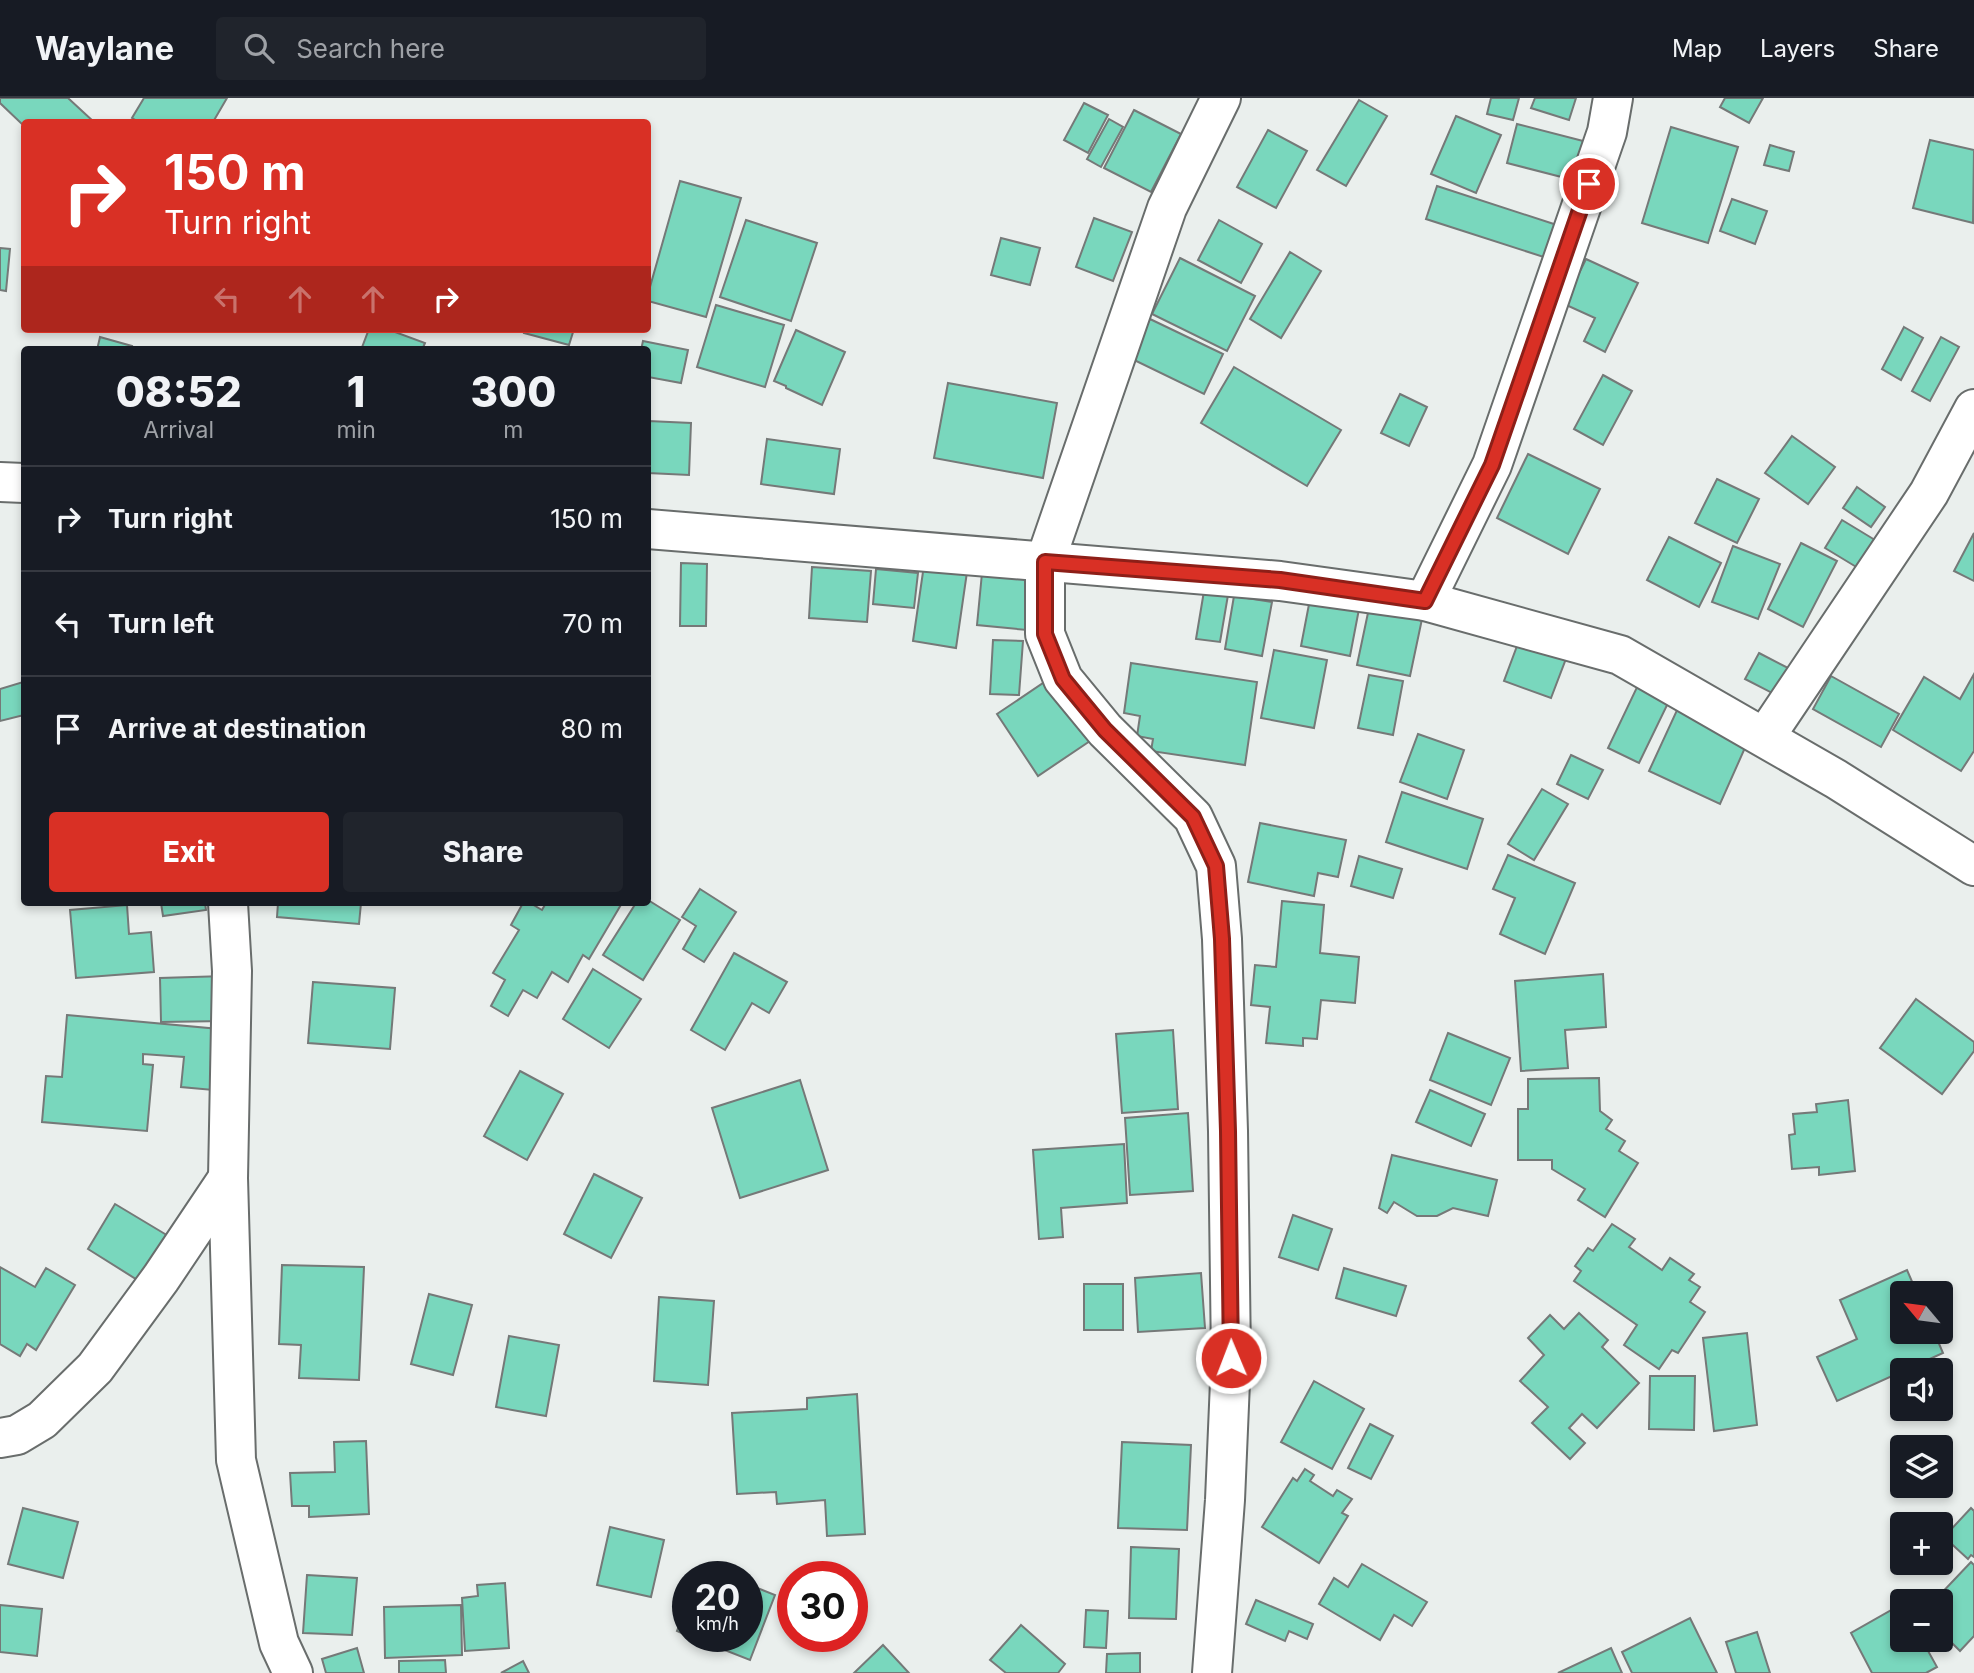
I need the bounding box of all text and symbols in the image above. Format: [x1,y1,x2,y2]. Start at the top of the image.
search box [216,17,706,80]
text: Waylane [35,28,174,68]
icon: search [240,29,278,67]
text: Search here [296,33,445,64]
text: Map [1672,34,1722,63]
text: Layers [1760,34,1835,63]
text: Share [1873,34,1939,63]
text: 150 m [164,143,306,202]
icon: right [49,147,140,238]
pin [1559,154,1619,214]
icon: arrive [1570,165,1608,203]
text: Turn right [164,203,311,242]
icon: left [208,280,246,318]
icon: ahead [281,280,319,318]
icon: ahead [354,280,392,318]
icon: right [427,280,465,318]
text: 08:52 [116,366,242,417]
text: 1 [347,366,365,417]
text: 300 [471,366,556,417]
text: Arrival [143,416,214,444]
text: min [336,416,376,444]
text: m [503,416,523,444]
icon: right [49,500,87,538]
text: Turn right [108,503,233,534]
text: 150 m [550,503,623,534]
icon: left [49,605,87,643]
text: Turn left [108,608,214,639]
text: 70 m [562,608,623,639]
icon: arrive [49,710,87,748]
text: Arrive at destination [108,713,367,744]
text: 80 m [560,713,623,744]
button: Exit [49,812,329,892]
button: Share [343,812,623,892]
north arrow [1890,1281,1953,1344]
map controls [1890,1281,1953,1652]
position arrow [1194,1321,1268,1395]
button: sound [1890,1358,1953,1421]
button: layers [1890,1435,1953,1498]
button: + [1890,1512,1953,1575]
speed limit sign: 30 [777,1561,868,1652]
text: 20 [695,1576,740,1618]
button: − [1890,1589,1953,1652]
text: km/h [696,1613,739,1634]

